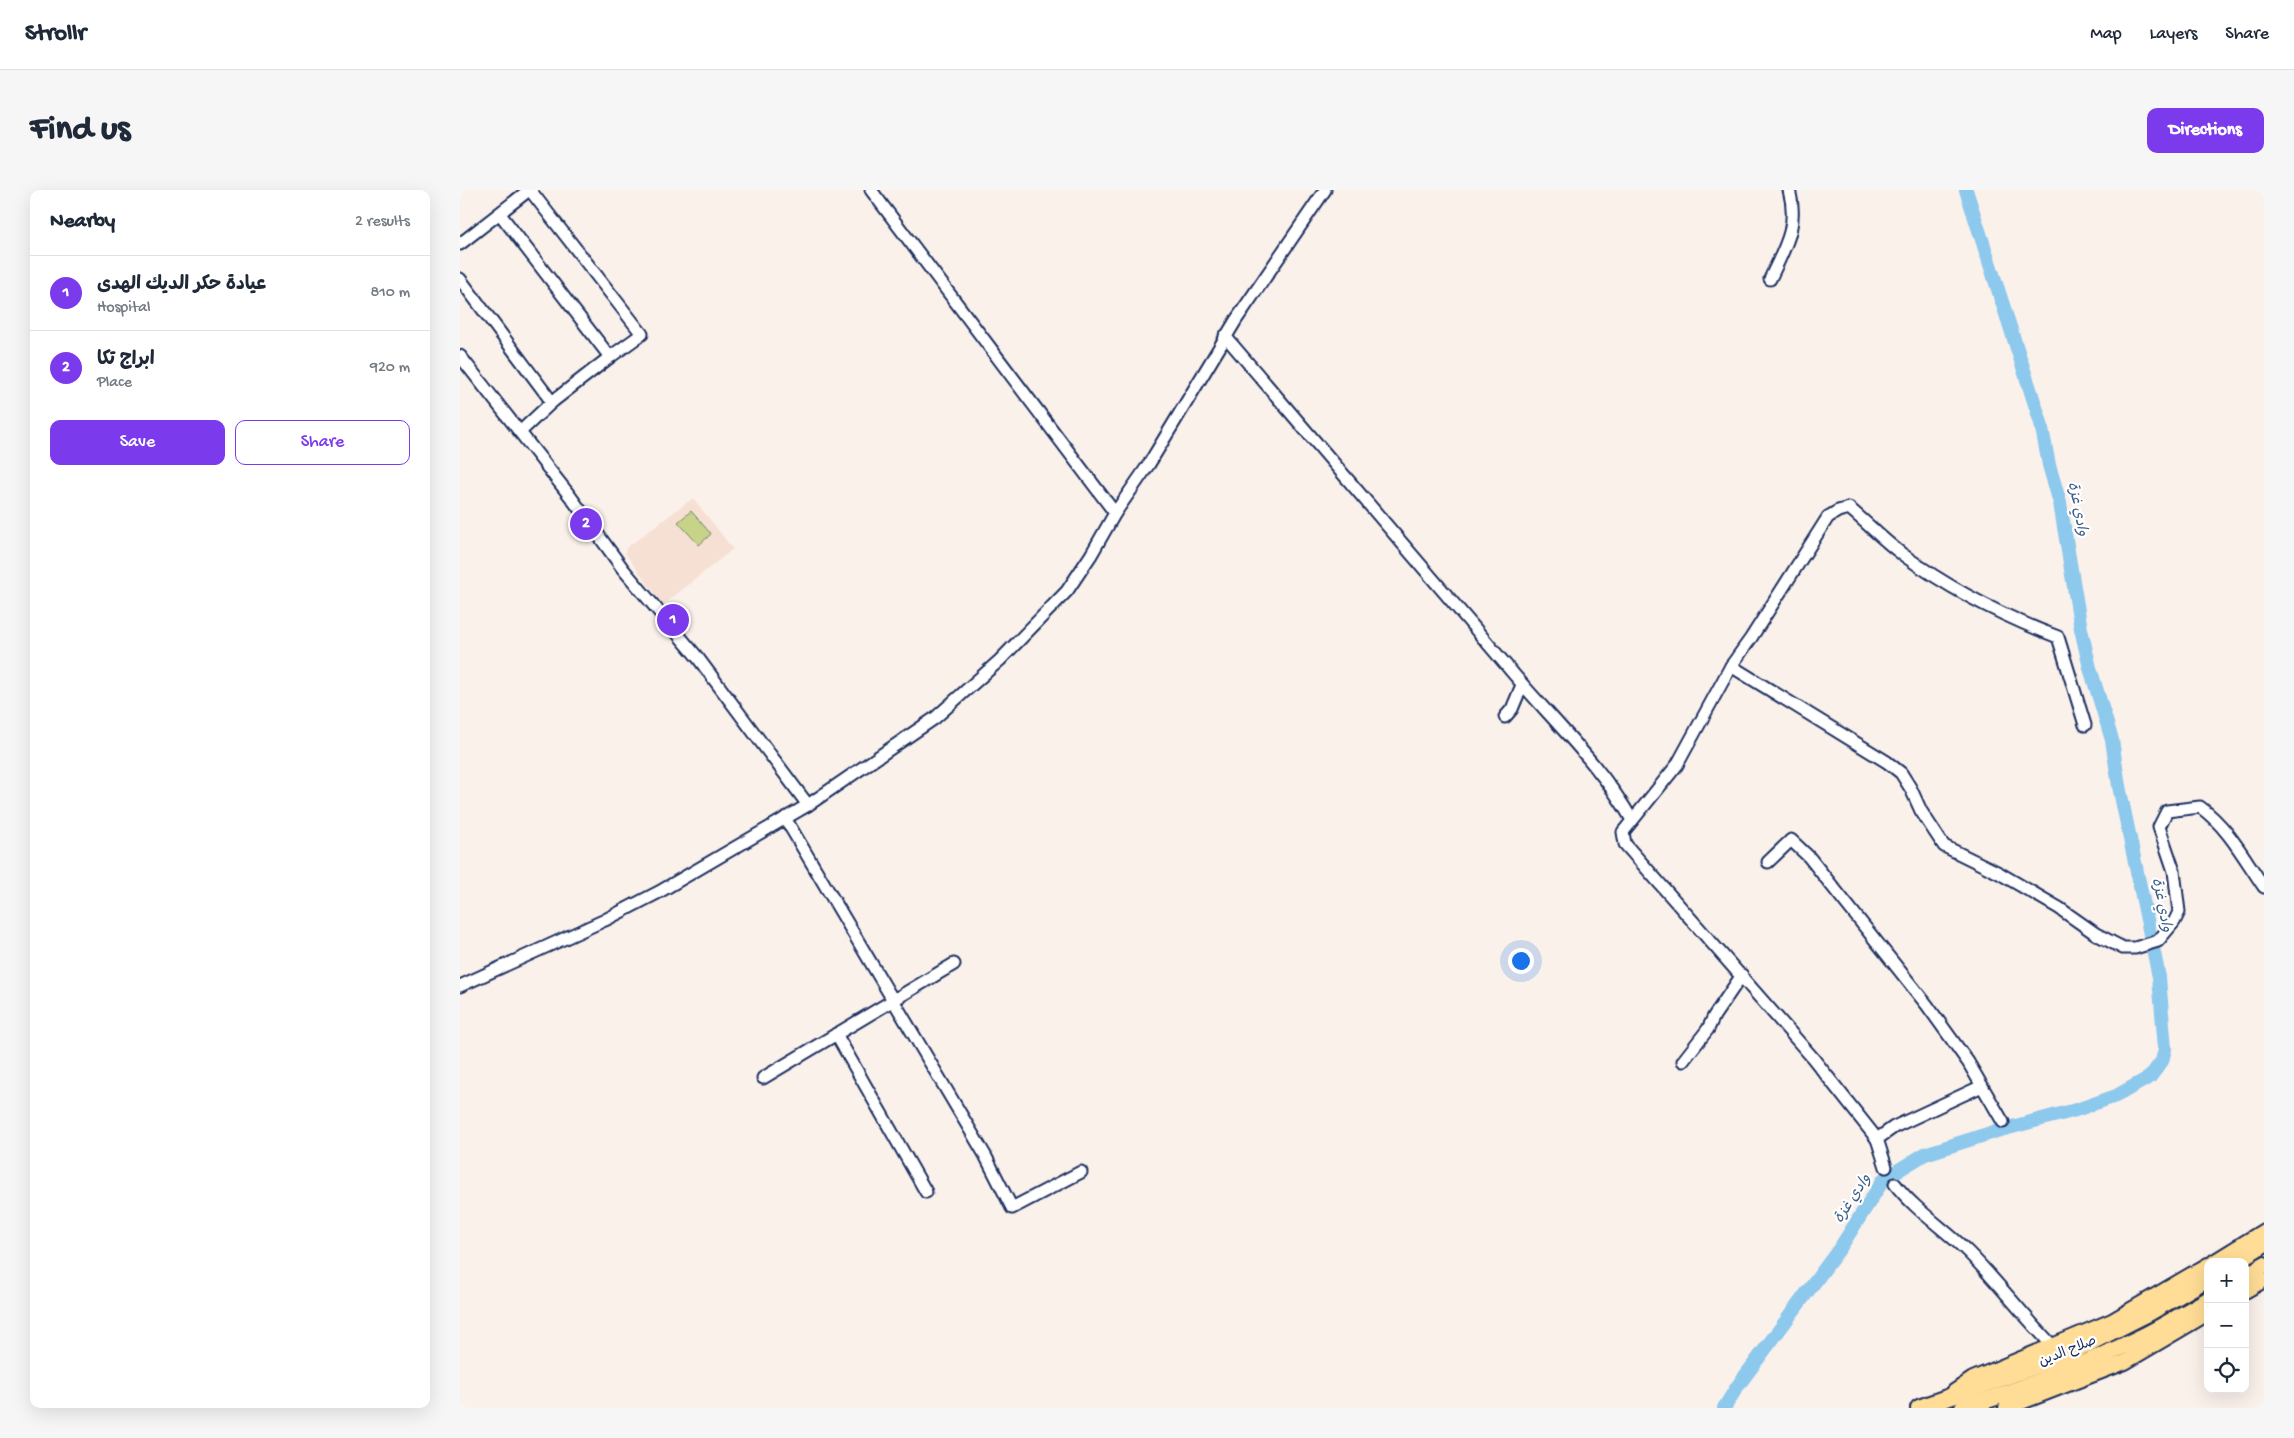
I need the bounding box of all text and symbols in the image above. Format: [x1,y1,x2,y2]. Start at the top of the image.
text: Strollr [25,20,86,49]
text: Map [2090,24,2122,45]
text: Layers [2150,24,2197,45]
text: Share [2225,24,2269,45]
button: Directions [2147,108,2264,153]
text: Find us [30,110,130,151]
text: Nearby [50,210,115,235]
text: 2 results [355,213,410,232]
text: عيادة حكر الديك الهدى [97,274,266,297]
text: 1 [63,284,69,303]
text: 810 m [371,284,410,303]
text: Hospital [97,299,151,318]
text: ابراج تكا [97,349,155,372]
text: 2 [62,359,70,378]
text: 920 m [370,359,410,378]
text: Place [97,374,132,393]
button: Save [50,420,225,465]
button: Share [235,420,410,465]
water label: وادي غزة [2063,480,2091,538]
pin: 2 [570,505,602,543]
pin: 1 [657,601,689,639]
water label: وادي غزة [2147,876,2175,934]
your location [1508,948,1534,974]
water label: وادي غزة [1831,1171,1875,1227]
map controls [2204,1258,2249,1393]
button: + [2204,1258,2249,1303]
button: − [2204,1303,2249,1348]
street label: صلاح الدين [2037,1333,2099,1371]
button: locate [2204,1348,2249,1393]

